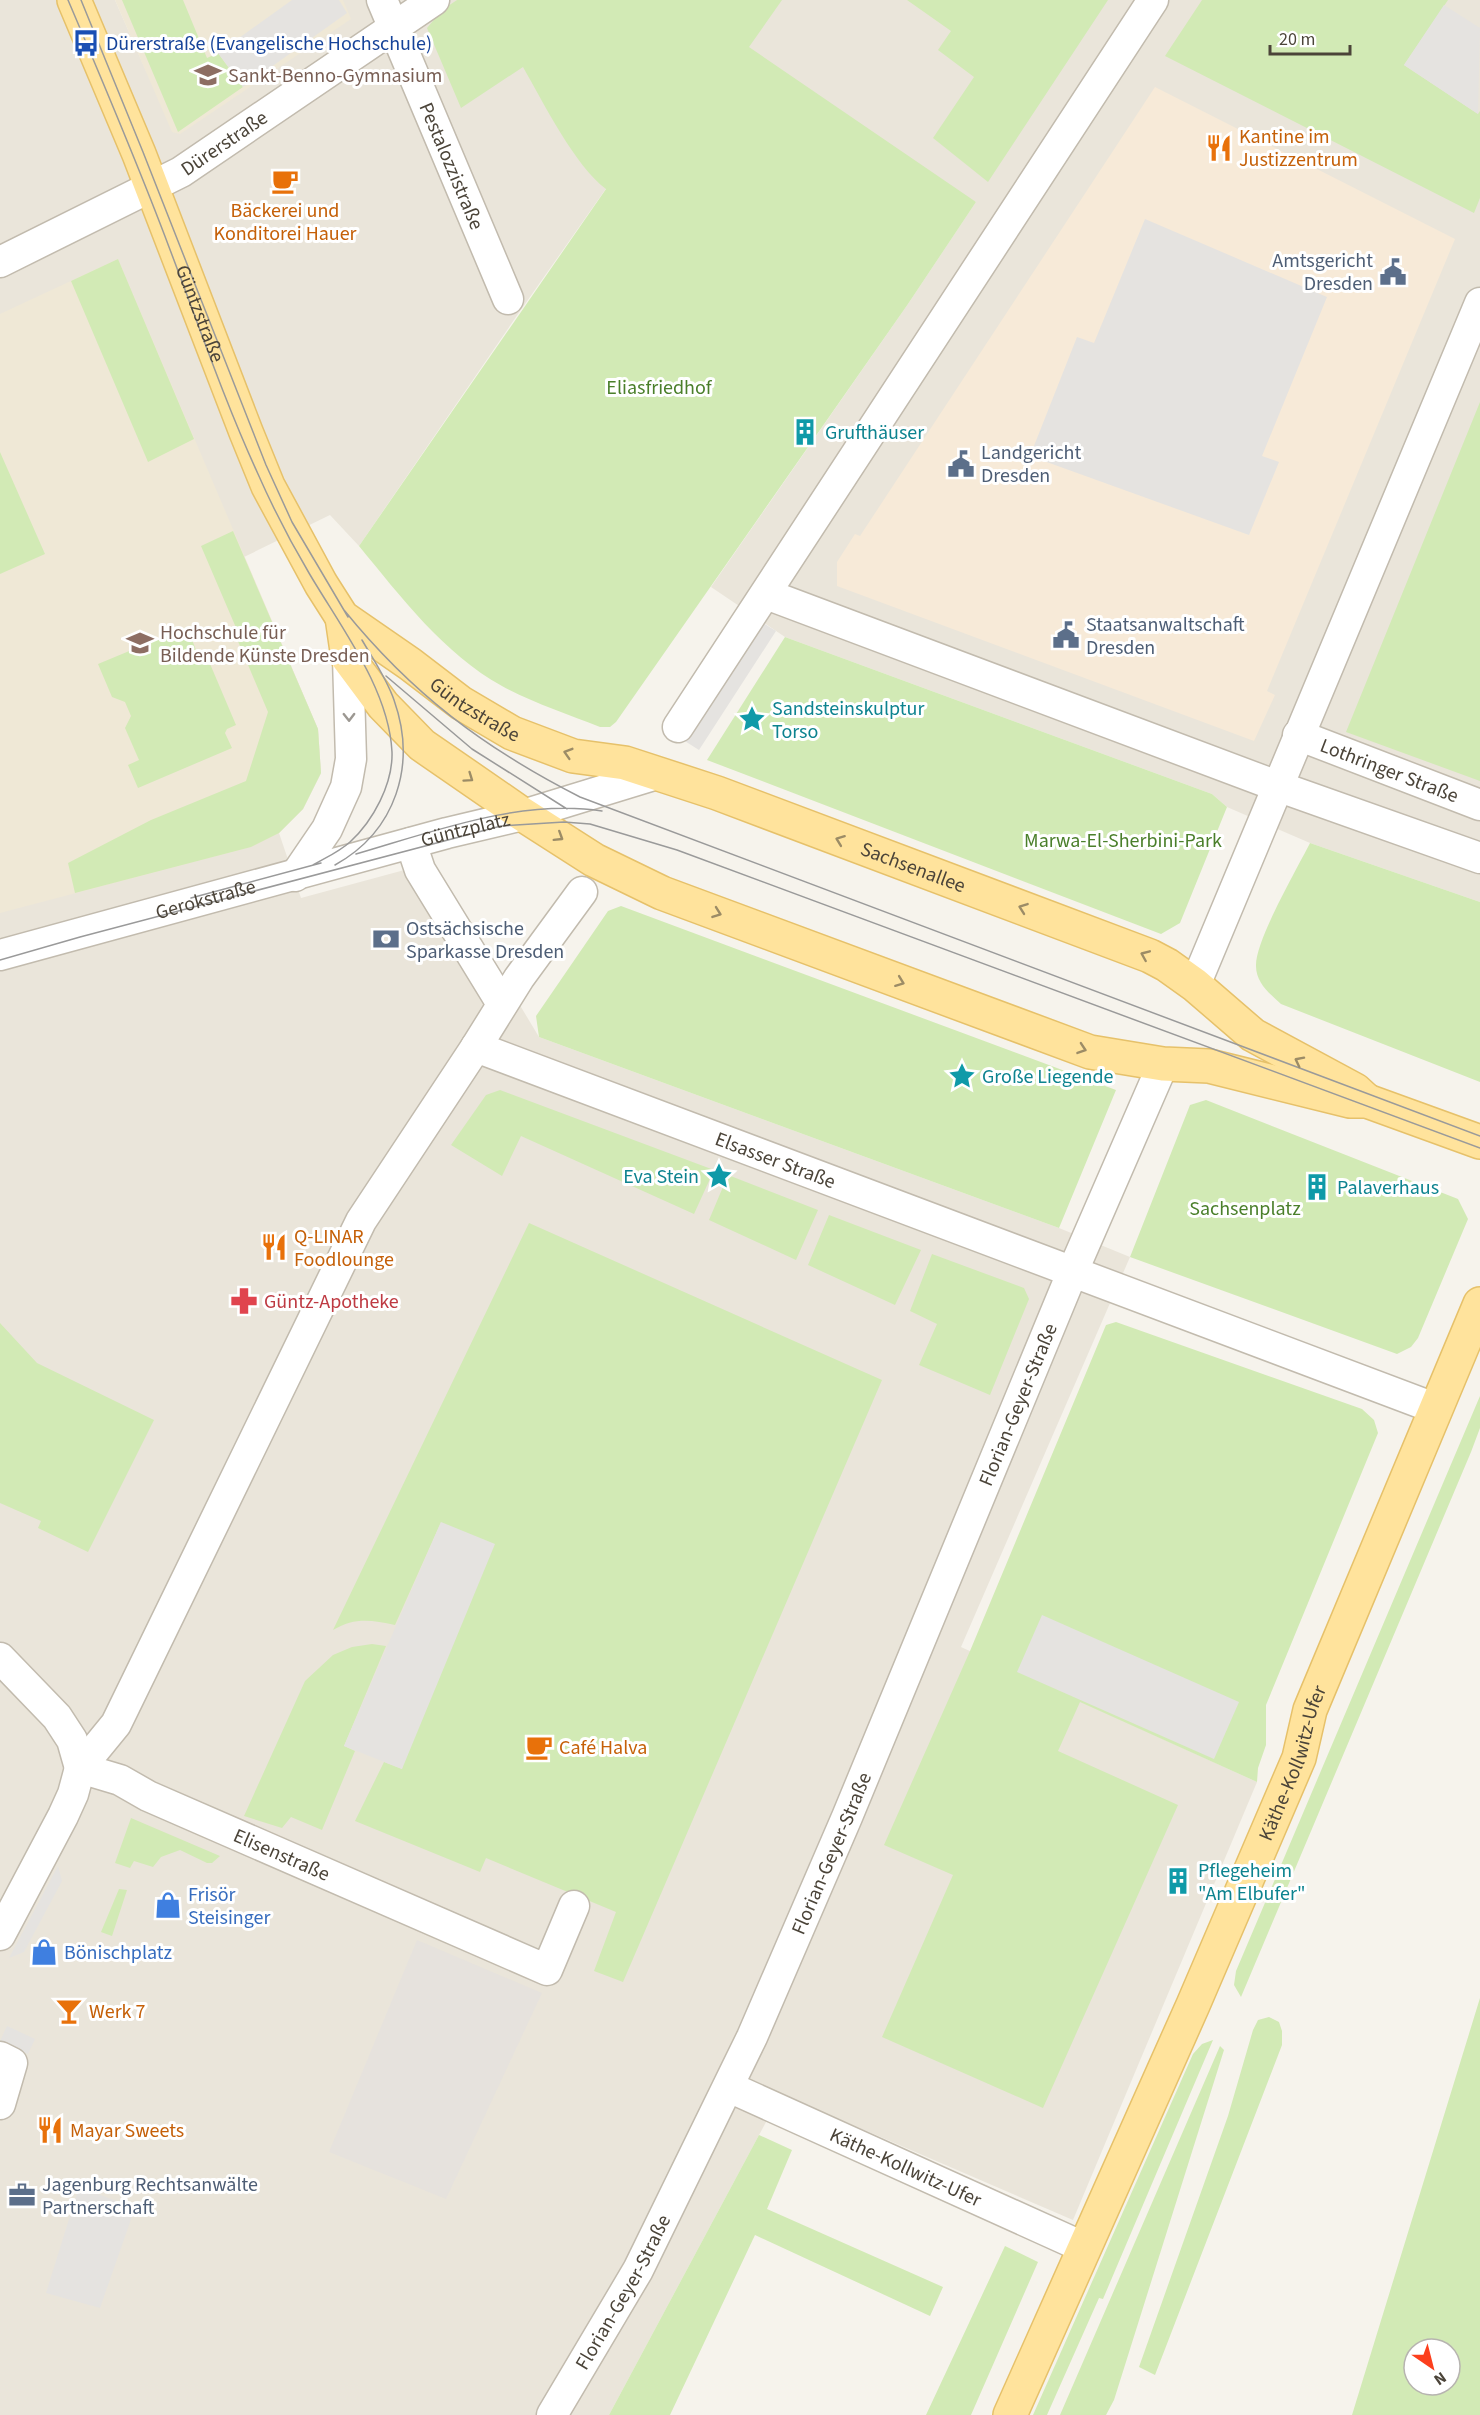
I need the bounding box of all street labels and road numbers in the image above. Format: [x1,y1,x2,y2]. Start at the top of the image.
street label: Pestalozzistraße [412,98,490,234]
street label: Dürerstraße [175,104,274,183]
street label: Güntzstraße [168,261,231,367]
street label: Güntzstraße [423,671,523,750]
street label: Lothringer Straße [1316,732,1462,810]
street label: Güntzplatz [418,806,513,855]
street label: Sachsenallee [856,835,969,900]
street label: Gerokstraße [153,873,259,927]
street label: Elsasser Straße [711,1125,839,1196]
street label: Florian-Geyer-Straße [972,1319,1065,1491]
street label: Käthe-Kollwitz-Ufer [1252,1681,1334,1845]
street label: Florian-Geyer-Straße [785,1768,879,1939]
street label: Elisenstraße [229,1822,334,1889]
street label: Käthe-Kollwitz-Ufer [825,2121,986,2214]
street label: Florian-Geyer-Straße [569,2210,678,2375]

